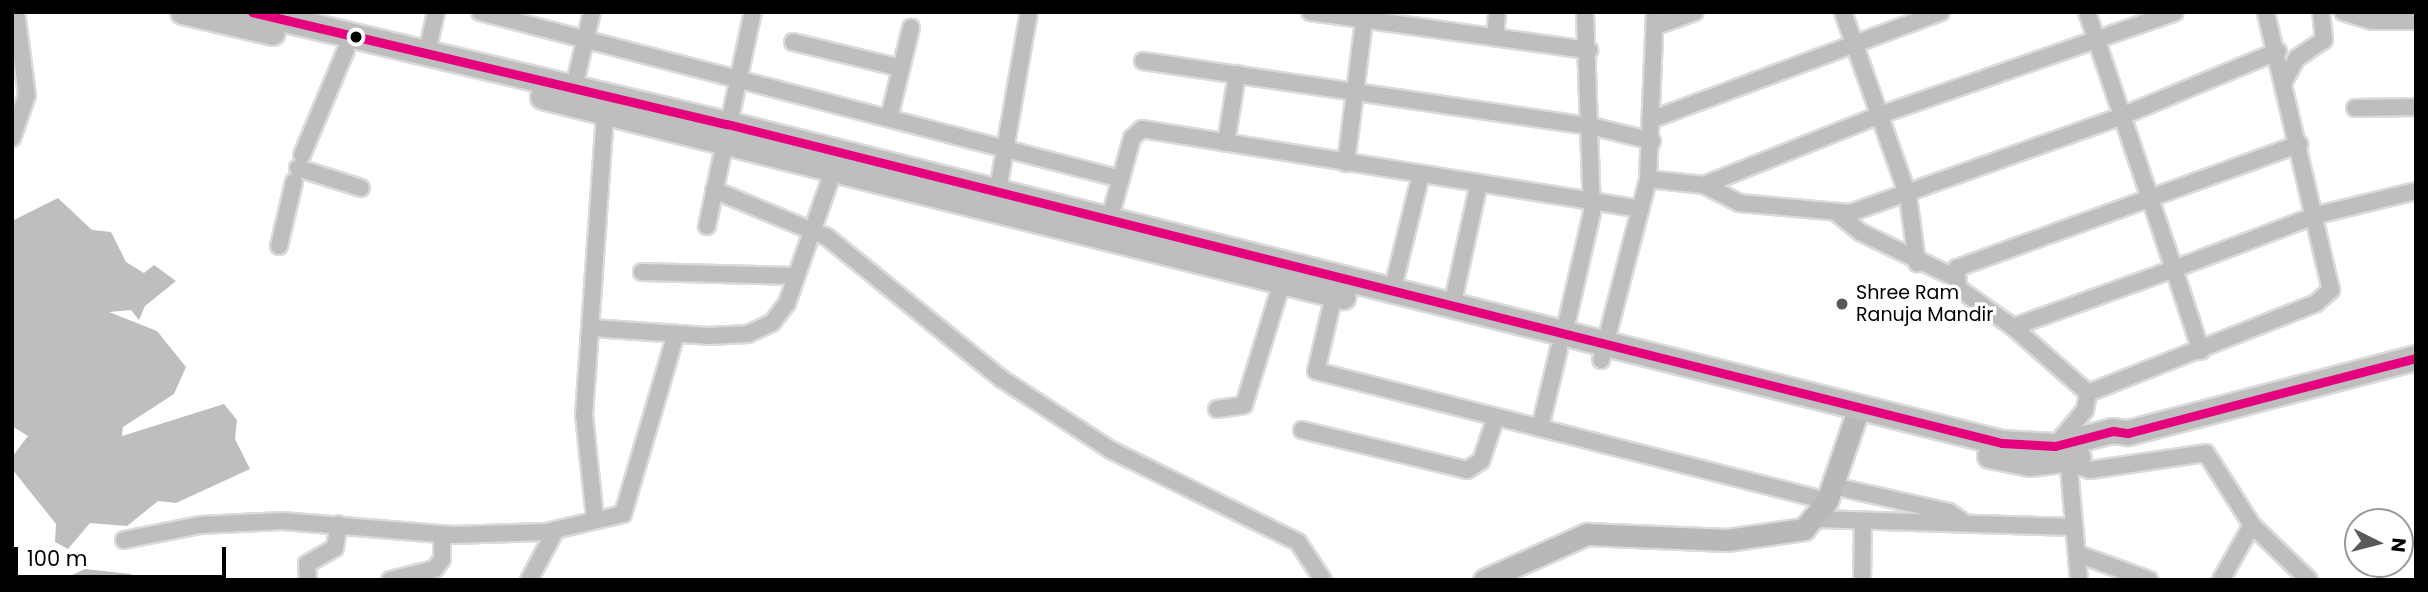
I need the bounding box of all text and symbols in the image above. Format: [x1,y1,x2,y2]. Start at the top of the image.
unlabelled marker [349,30,363,44]
place label: Shree Ram Ranuja Mandir [1856,282,1993,326]
marker: Shree Ram Ranuja Mandir [1834,296,1850,312]
north arrow [2344,508,2414,578]
scale bar [18,532,229,576]
text: N [2384,537,2413,554]
text: 100 m [27,544,87,573]

